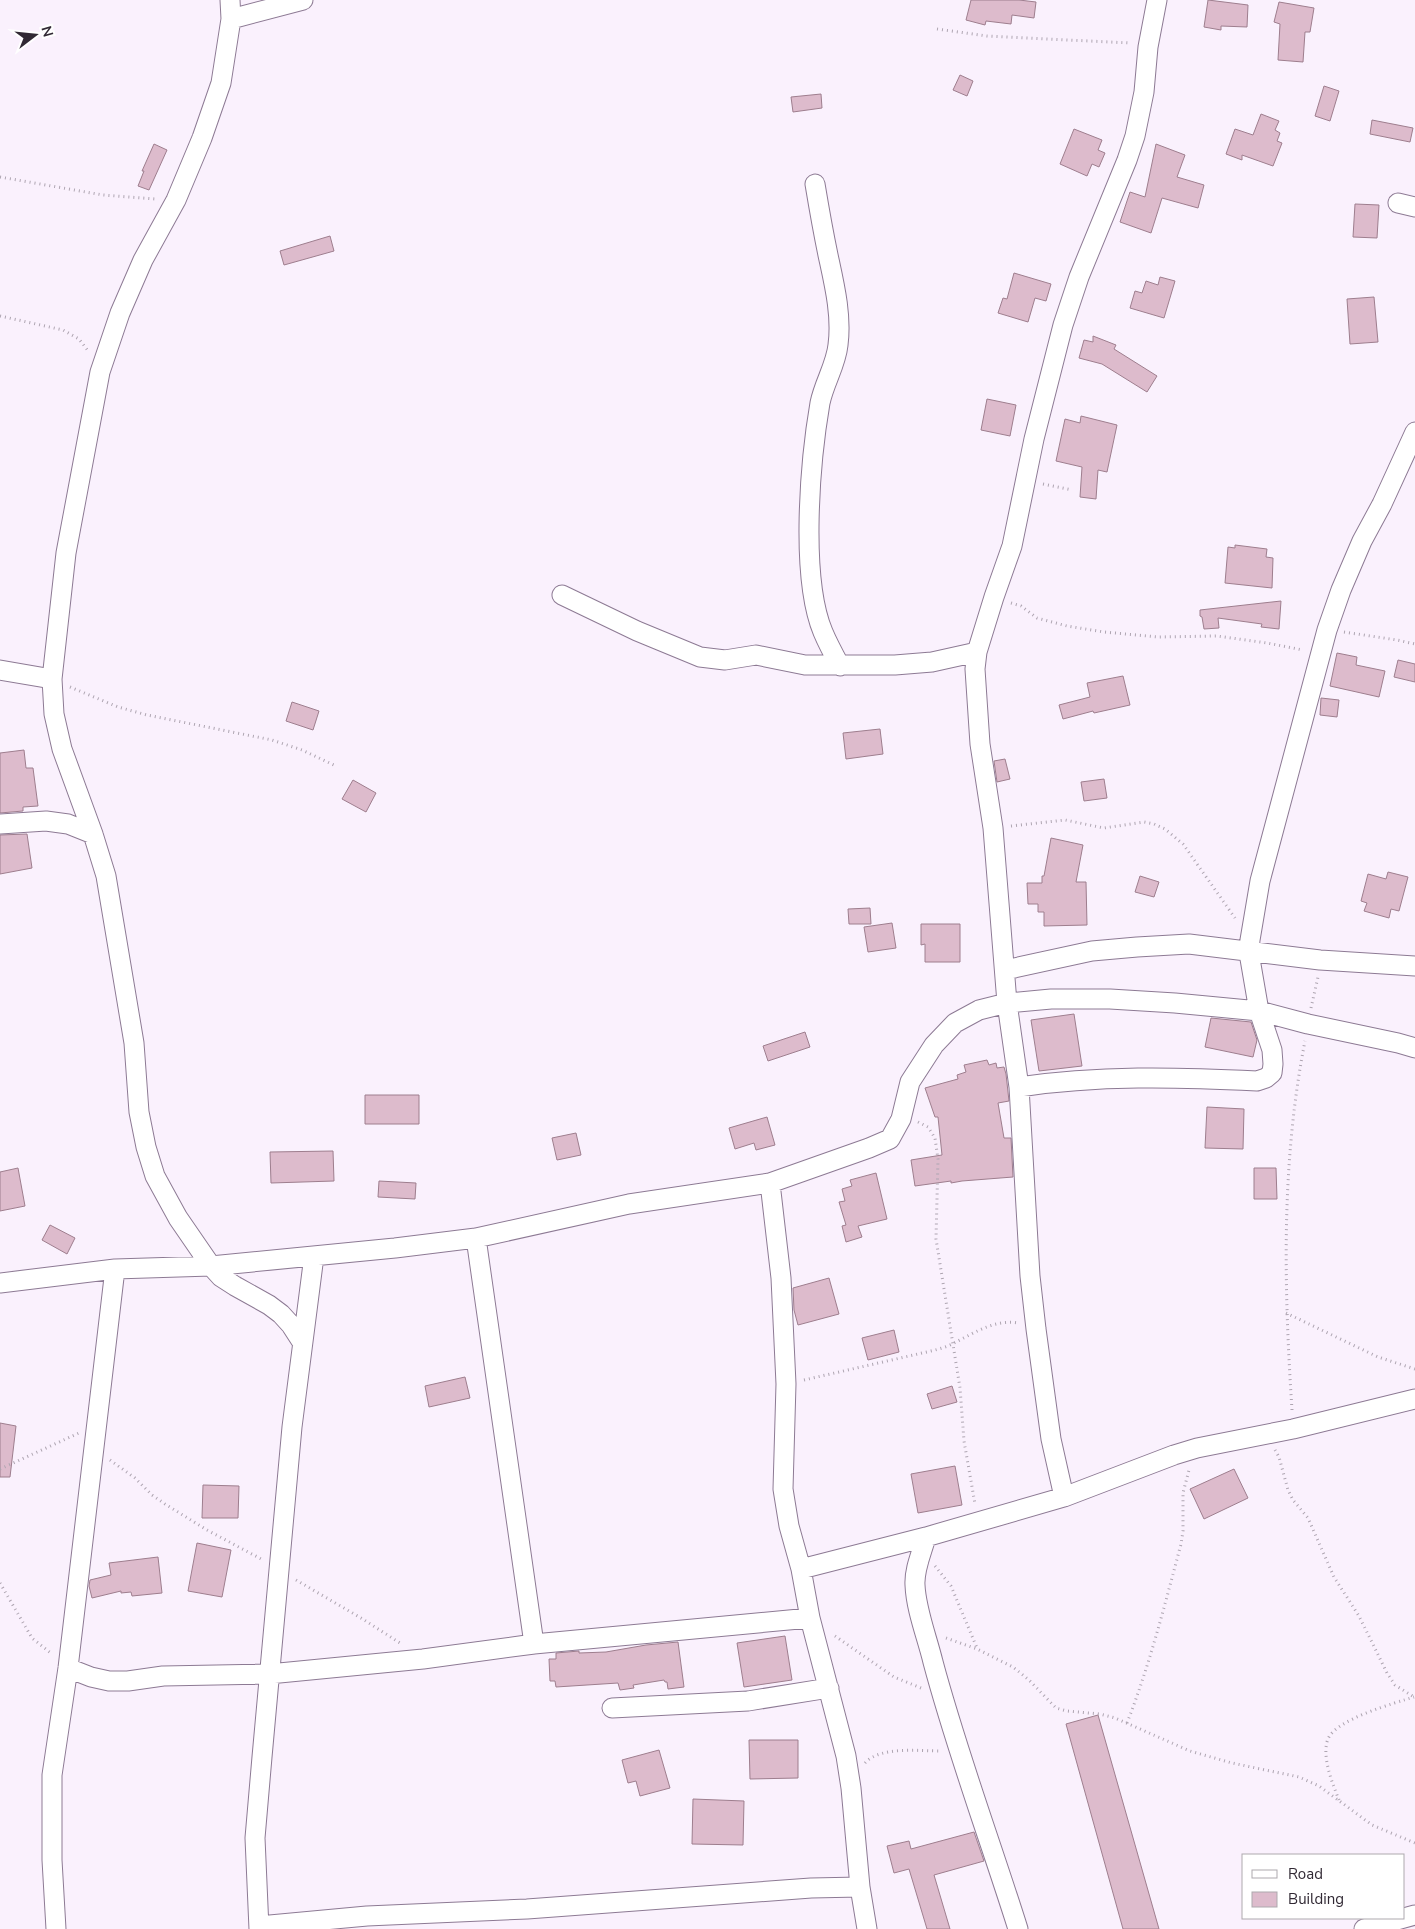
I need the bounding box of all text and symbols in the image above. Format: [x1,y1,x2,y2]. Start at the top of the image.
north arrow [10,10,60,60]
text: N [36,24,58,39]
legend [1242,1854,1405,1919]
text: Road [1288,1864,1323,1884]
text: Building [1288,1889,1344,1909]

